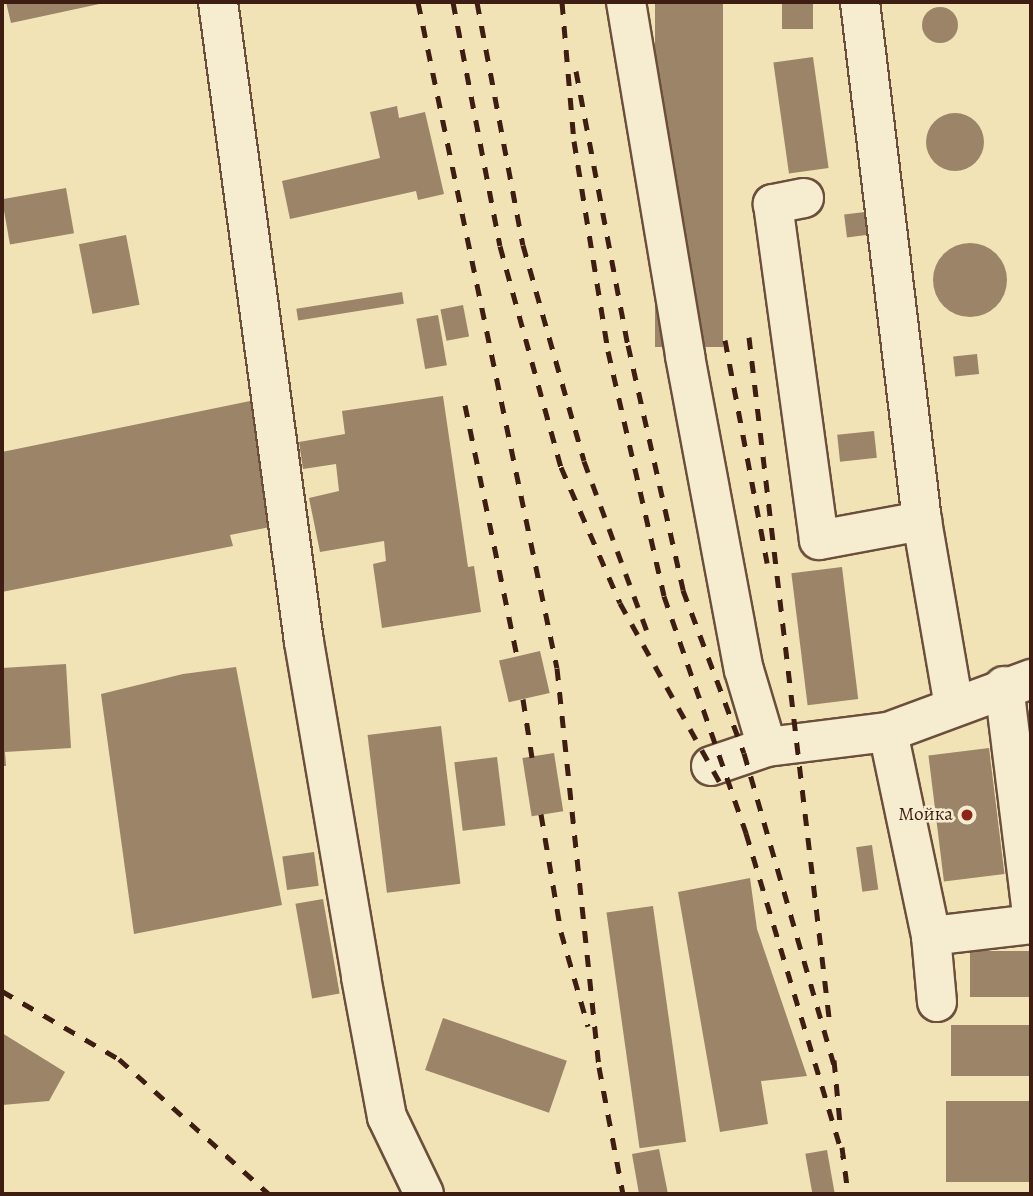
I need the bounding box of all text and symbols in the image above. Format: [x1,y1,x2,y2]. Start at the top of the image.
place label: Мойка [898,804,953,826]
marker: Мойка [959,807,975,823]

